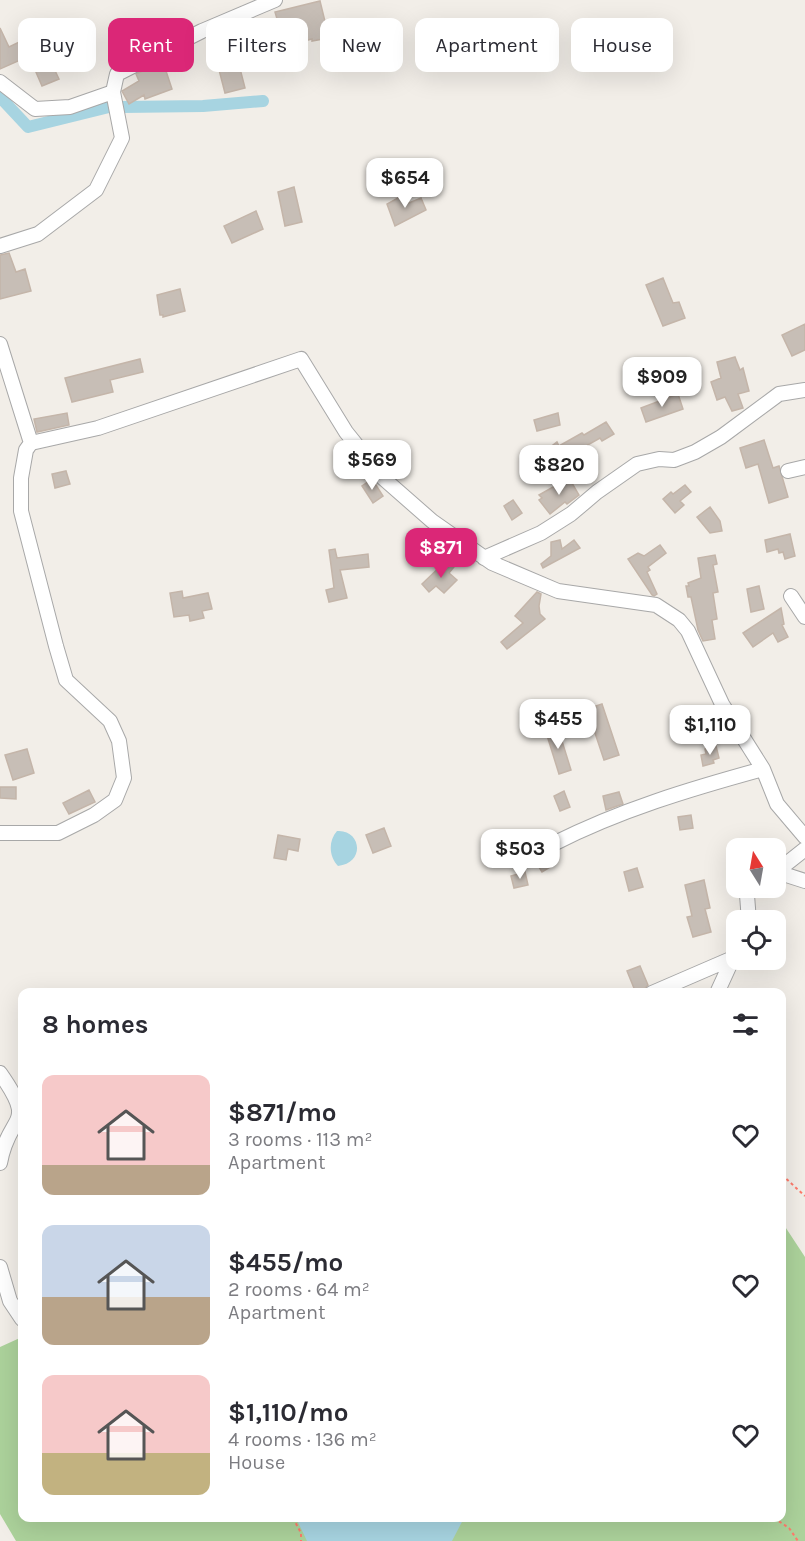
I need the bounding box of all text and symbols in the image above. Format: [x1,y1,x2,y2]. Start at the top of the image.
chip: Buy [18,18,96,72]
chip: Rent [108,18,194,72]
chip: Filters [206,18,308,72]
chip: New [320,18,403,72]
chip: Apartment [415,18,559,72]
chip: House [571,18,673,72]
pin: $654 [369,158,441,209]
text: $654 [380,166,430,189]
pin: $909 [626,357,698,408]
text: $909 [637,365,687,388]
pin: $569 [336,440,408,491]
pin: $820 [523,445,595,496]
text: $569 [347,448,397,471]
text: $820 [533,453,585,476]
pin: $871 [405,528,477,579]
text: $871 [419,536,463,559]
pin: $455 [522,699,594,750]
pin: $1,110 [661,705,759,756]
text: $455 [534,707,582,730]
text: $1,110 [684,713,736,736]
pin: $503 [484,829,556,880]
text: $503 [495,837,545,860]
north arrow [726,838,786,898]
map controls [726,838,786,970]
button: locate [726,910,786,970]
icon: filters [729,1008,762,1041]
text: 8 homes [42,1009,148,1040]
text: $871/mo [228,1097,337,1128]
icon: home [90,1099,162,1171]
icon: heart [729,1119,762,1152]
text: 3 rooms · 113 m² [228,1128,372,1151]
text: Apartment [228,1151,326,1174]
text: $455/mo [228,1247,343,1278]
icon: home [90,1249,162,1321]
icon: heart [729,1269,762,1302]
text: 2 rooms · 64 m² [228,1278,370,1301]
text: Apartment [228,1301,326,1324]
text: $1,110/mo [228,1397,348,1428]
icon: home [90,1399,162,1471]
icon: heart [729,1419,762,1452]
text: 4 rooms · 136 m² [228,1428,377,1451]
text: House [228,1451,285,1474]

